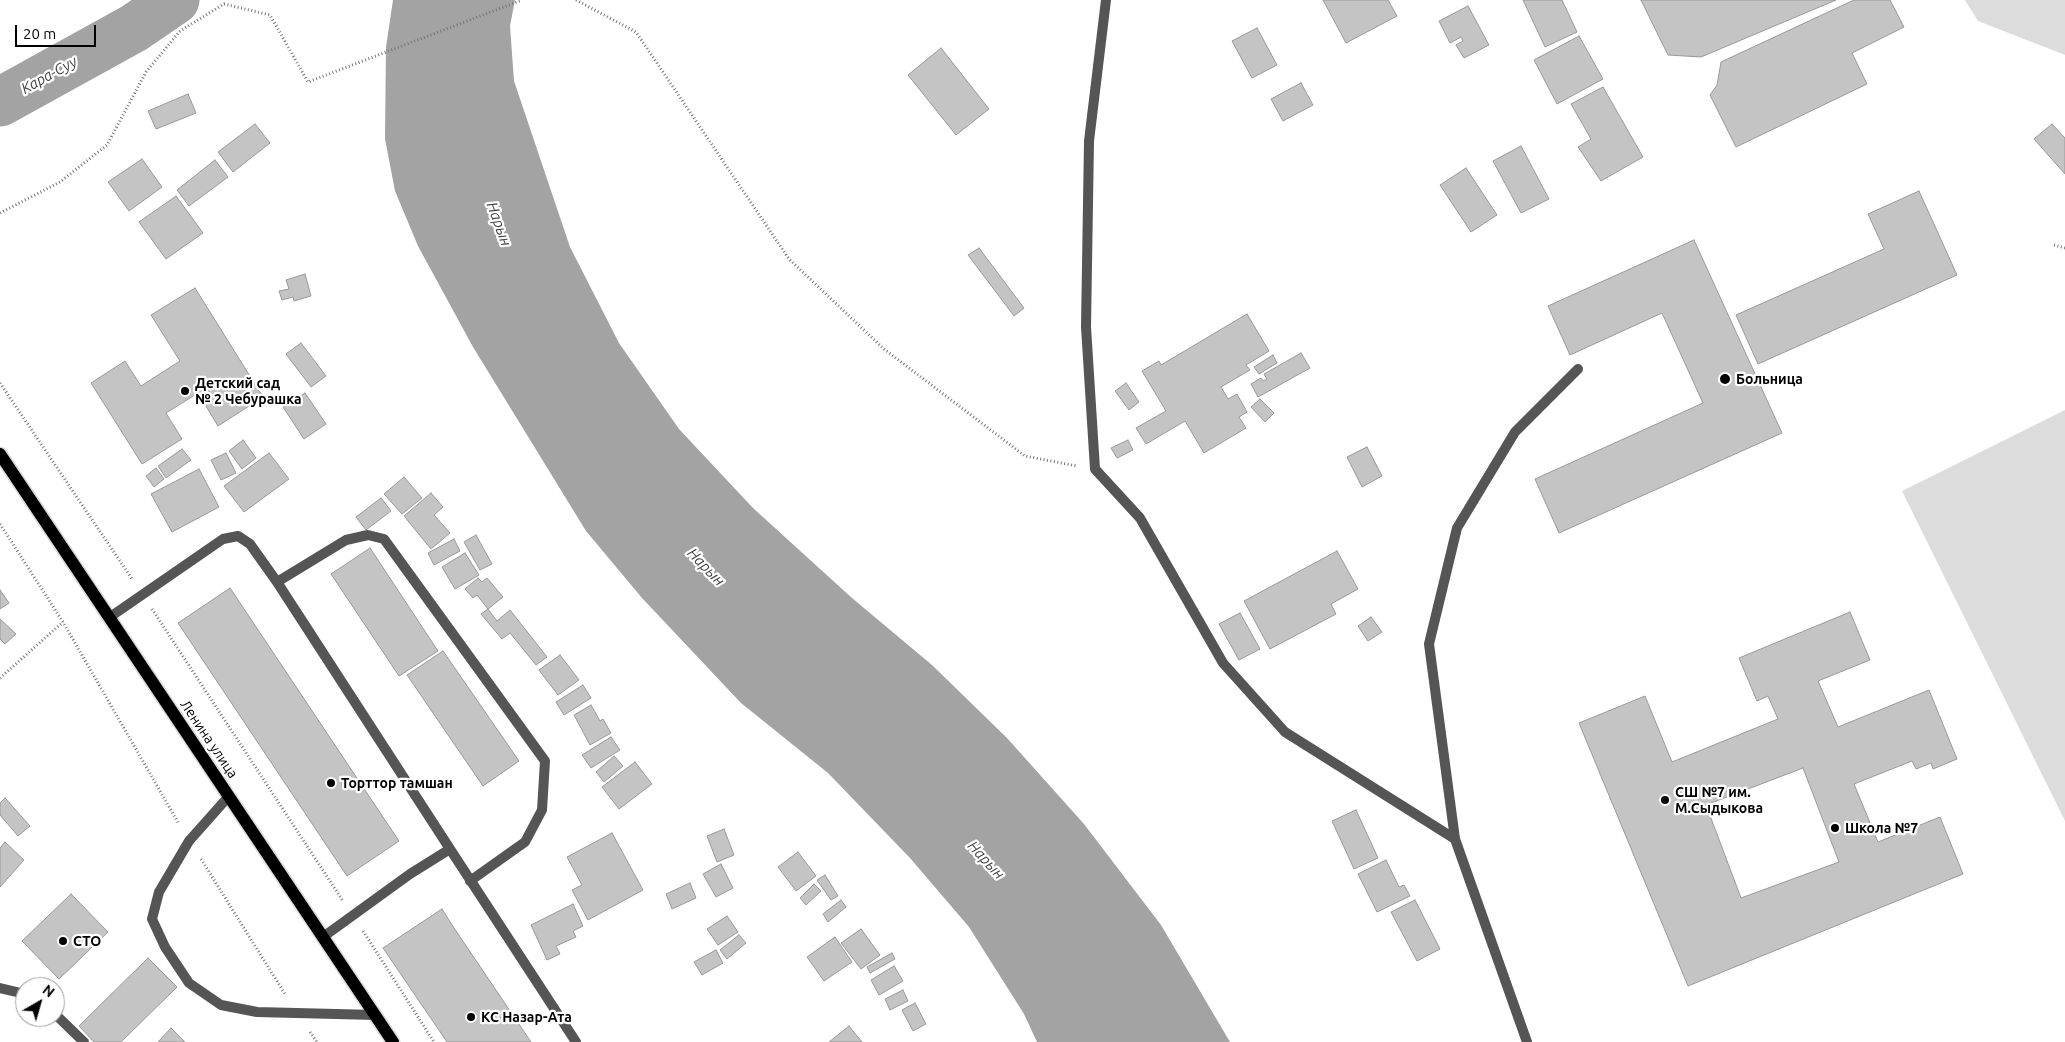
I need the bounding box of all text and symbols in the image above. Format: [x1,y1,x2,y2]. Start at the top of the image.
scale bar [18,15,99,47]
text: 20 m [23,25,56,42]
water label: Кара-Суу [18,52,80,98]
water label: Нарын [483,200,515,248]
place label: Больница [1736,371,1803,387]
marker: Больница [1718,372,1732,386]
place label: Детский сад № 2 Чебурашка [195,375,302,408]
marker: Детский сад № 2 Чебурашка [179,385,191,397]
water label: Нарын [684,544,728,590]
street label: Ленина улица [177,697,241,781]
place label: Торттор тамшан [341,775,453,791]
marker: Торттор тамшан [325,777,337,789]
place label: СШ №7 им. М.Сыдыкова [1675,784,1763,816]
marker: СШ №7 им. М.Сыдыкова [1659,794,1671,806]
place label: Школа №7 [1845,820,1918,836]
marker: Школа №7 [1829,822,1841,834]
water label: Нарын [964,837,1008,883]
place label: СТО [73,933,101,949]
marker: СТО [57,935,69,947]
north arrow [15,977,65,1027]
text: N [40,981,58,1000]
place label: КС Назар-Ата [481,1009,572,1025]
marker: КС Назар-Ата [465,1011,477,1023]

